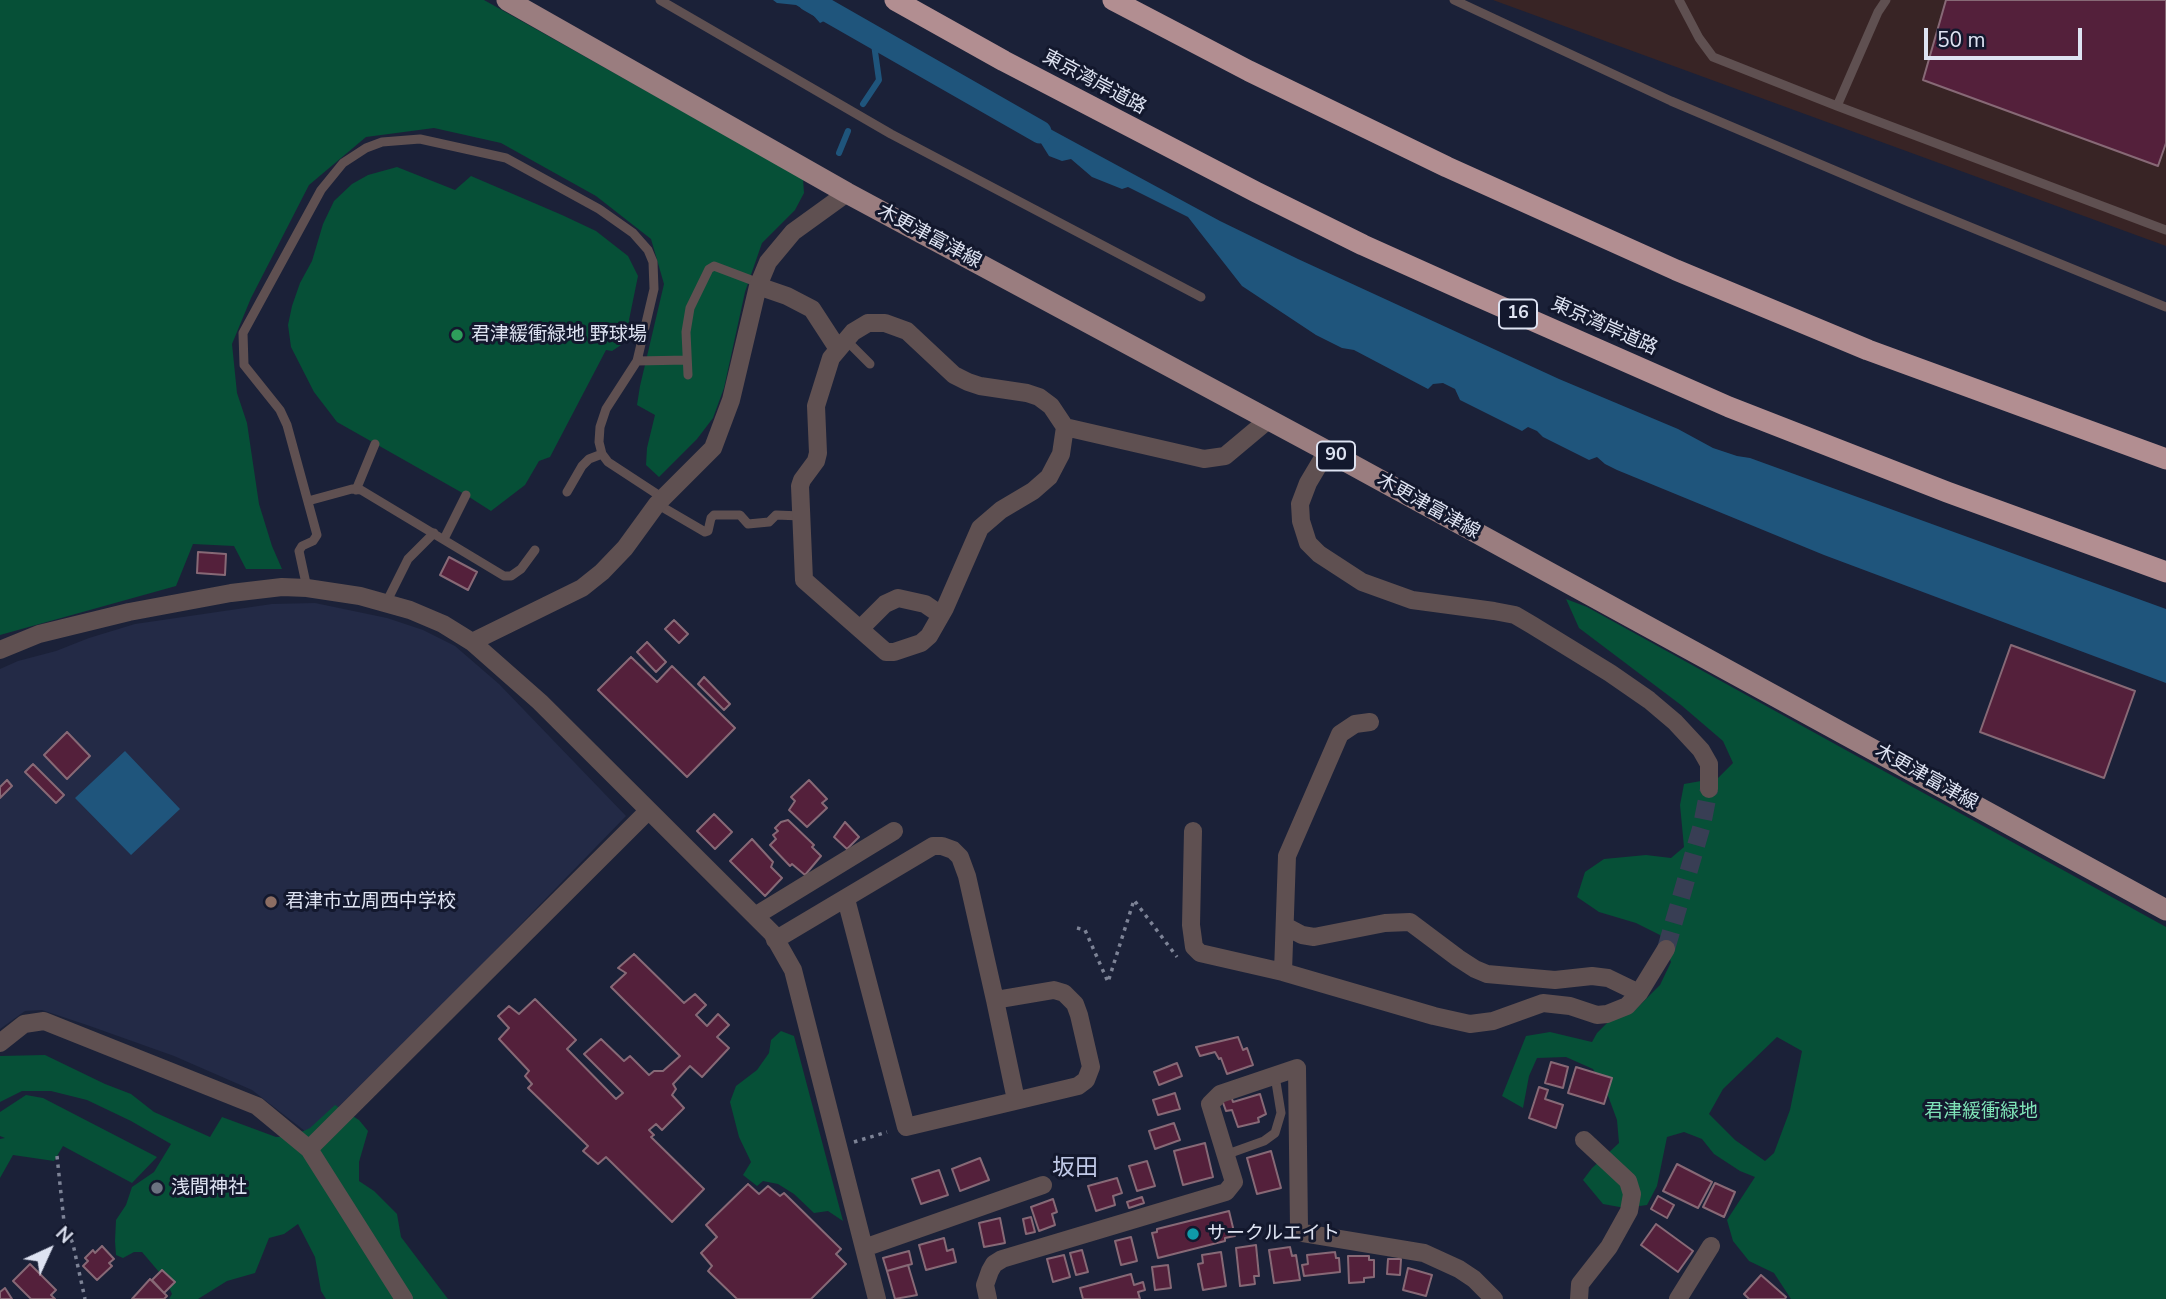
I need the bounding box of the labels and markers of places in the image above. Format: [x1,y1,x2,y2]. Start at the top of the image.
place label: 君津緩衝緑地 野球場 [471,324,647,346]
marker: 君津緩衝緑地 野球場 [449,327,465,343]
place label: 君津市立周西中学校 [285,891,456,913]
marker: 君津市立周西中学校 [263,894,279,910]
place label: 浅間神社 [171,1177,247,1199]
marker: 浅間神社 [149,1180,165,1196]
place label: サークルエイト [1207,1223,1340,1245]
marker: サークルエイト [1185,1226,1201,1242]

